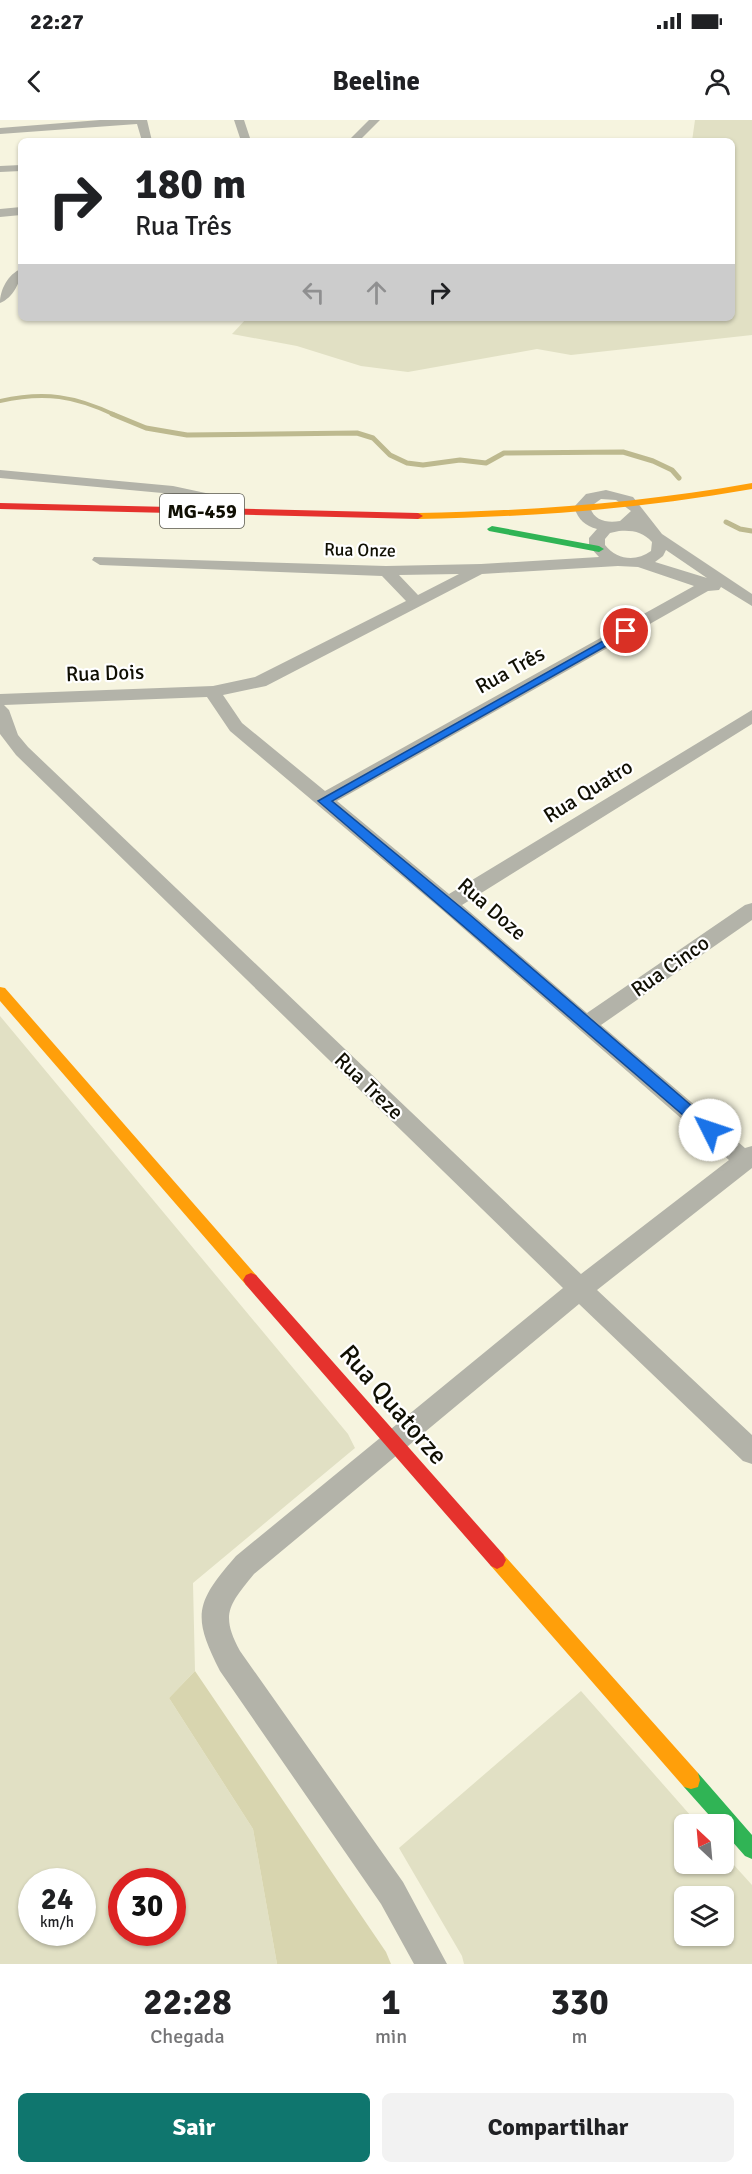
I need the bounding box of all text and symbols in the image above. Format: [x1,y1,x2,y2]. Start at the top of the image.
text: 22:27 [30,8,84,35]
icon: back [18,65,51,98]
text: Beeline [332,65,420,98]
icon: person [701,65,734,98]
text: 180 m [135,159,246,210]
icon: right [36,162,114,240]
text: Rua Três [135,210,232,243]
icon: left [297,276,330,309]
icon: ahead [360,276,393,309]
icon: right [423,276,456,309]
road number: MG-459 [160,494,244,528]
street label: Rua Onze [324,538,396,562]
pin [600,605,651,656]
icon: arrive [609,614,642,647]
street label: Rua Três [471,640,549,700]
street label: Rua Dois [65,659,145,687]
street label: Rua Quatro [539,753,637,829]
street label: Rua Doze [452,872,532,946]
street label: Rua Cinco [626,930,714,1002]
street label: Rua Treze [329,1047,409,1125]
position arrow [678,1098,742,1162]
street label: Rua Quatorze [332,1338,454,1472]
north arrow [674,1814,734,1874]
map controls [674,1814,734,1946]
speed limit sign: 30 [108,1868,186,1946]
text: 24 [41,1881,73,1918]
button: layers [674,1886,734,1946]
text: km/h [40,1913,74,1931]
text: 22:28 [143,1980,232,2025]
text: 1 [381,1980,401,2025]
text: 330 [550,1980,609,2025]
text: Chegada [150,2024,225,2049]
text: min [375,2024,407,2049]
text: m [572,2024,588,2049]
button: Sair [18,2093,370,2162]
button: Compartilhar [382,2093,734,2162]

